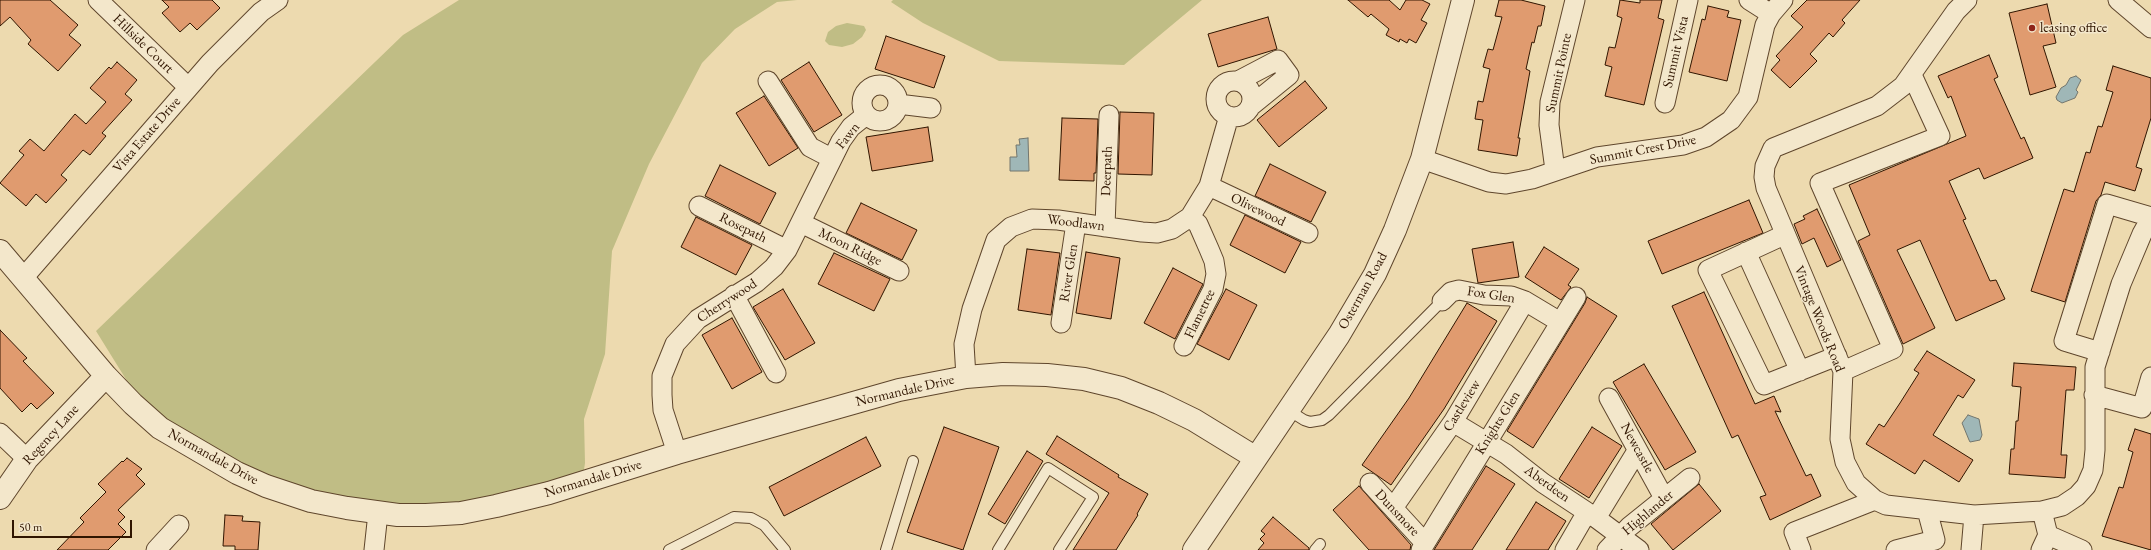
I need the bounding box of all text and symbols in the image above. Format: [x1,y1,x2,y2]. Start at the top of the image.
street label: Hillside Court [109,11,177,77]
street label: Summit Vista [1660,14,1692,90]
place label: leasing office [2040,20,2107,36]
marker: leasing office [2027,23,2037,33]
street label: Summit Pointe [1542,32,1576,114]
street label: Vista Estate Drive [110,94,184,176]
street label: Fawn [832,119,864,153]
street label: Summit Crest Drive [1588,131,1698,169]
street label: Deerpath [1098,146,1116,196]
street label: Olivewood [1228,190,1288,230]
street label: Rosepath [716,209,770,247]
street label: Woodlawn [1046,211,1106,235]
street label: Moon Ridge [816,224,884,270]
street label: River Glen [1056,243,1082,303]
street label: Osterman Road [1335,249,1391,333]
street label: Vintage Woods Road [1790,263,1848,375]
street label: Cherrywood [694,275,760,327]
street label: Fox Glen [1466,283,1516,307]
street label: Flametree [1181,287,1219,341]
street label: Normandale Drive [854,371,956,411]
street label: Castleview [1440,377,1484,435]
street label: Knights Glen [1472,388,1524,458]
street label: Regency Lane [20,401,82,469]
street label: Newcastle [1616,420,1658,476]
street label: Normandale Drive [165,425,261,489]
street label: Normandale Drive [542,456,644,502]
street label: Aberdeen [1521,462,1573,506]
street label: Dunsmore [1371,486,1423,540]
street label: Highlander [1619,487,1677,539]
scale bar [14,512,134,538]
text: 50 m [19,519,42,535]

